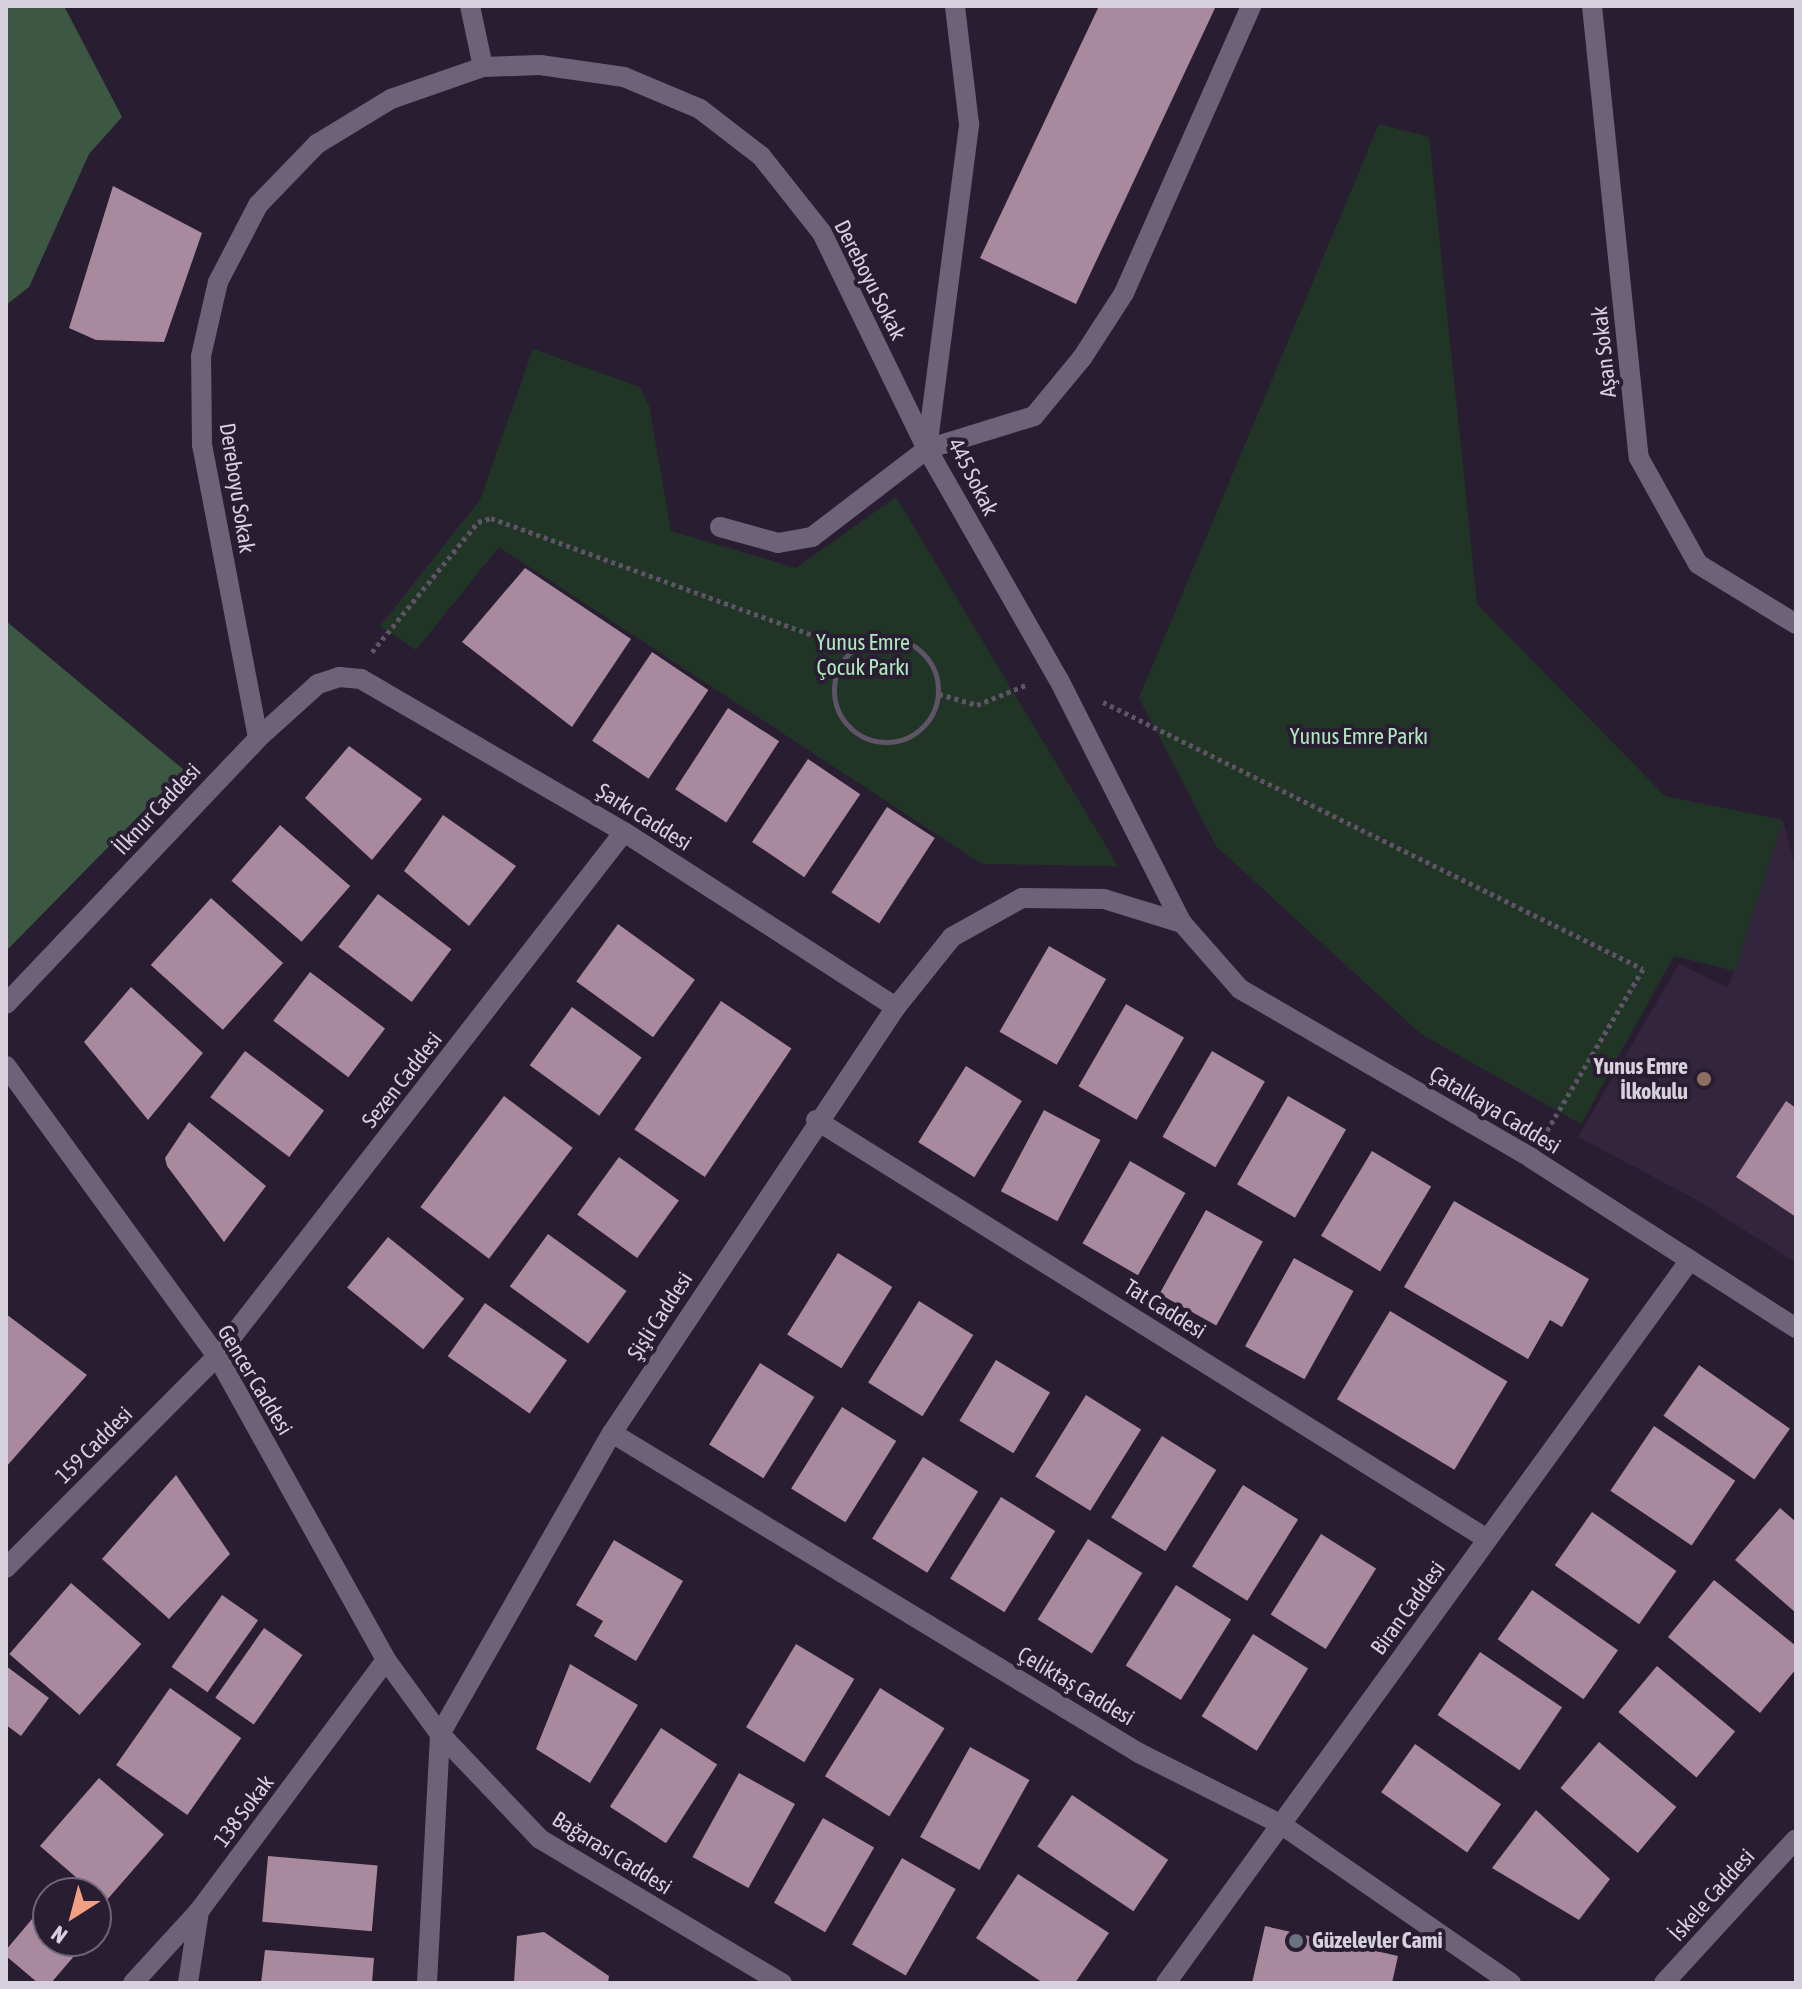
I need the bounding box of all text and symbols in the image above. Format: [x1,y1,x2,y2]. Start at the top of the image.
street label: Dereboyu Sokak [828,216,912,344]
street label: Aşan Sokak [1586,305,1622,399]
street label: Dereboyu Sokak [214,421,260,555]
street label: 445 Sokak [942,434,1004,520]
park label: Yunus Emre Çocuk Parkı [816,629,910,680]
park label: Yunus Emre Parkı [1290,724,1428,750]
street label: İlknur Caddesi [108,758,206,860]
street label: Şarkı Caddesi [592,777,696,857]
street label: Sezen Caddesi [356,1027,448,1133]
place label: Yunus Emre İlkokulu [1594,1053,1688,1104]
street label: Çatalkaya Caddesi [1425,1060,1565,1160]
marker: Yunus Emre İlkokulu [1695,1070,1713,1088]
street label: Şişli Caddesi [622,1267,698,1365]
street label: Tat Caddesi [1119,1274,1211,1344]
street label: Gencer Caddesi [212,1320,298,1440]
street label: 159 Caddesi [50,1401,138,1489]
street label: Biran Caddesi [1365,1556,1451,1660]
street label: Çeliktaş Caddesi [1013,1641,1139,1731]
street label: 138 Sokak [208,1770,280,1852]
street label: Bağarası Caddesi [547,1806,677,1900]
street label: İskele Caddesi [1664,1843,1760,1947]
north arrow [32,1877,112,1957]
text: N [46,1920,72,1949]
place label: Güzelevler Cami [1312,1928,1443,1954]
marker: Güzelevler Cami [1287,1932,1305,1950]

